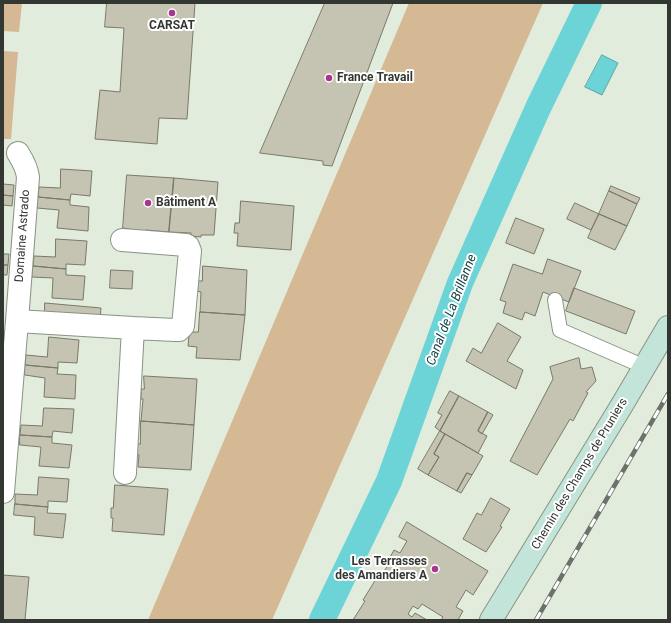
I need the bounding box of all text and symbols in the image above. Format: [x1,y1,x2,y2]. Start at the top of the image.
marker: CARSAT [167,8,177,18]
place label: CARSAT [149,19,195,33]
place label: France Travail [337,71,413,85]
marker: France Travail [324,73,334,83]
street label: Domaine Astrado [13,189,33,283]
place label: Bâtiment A [156,196,216,210]
marker: Bâtiment A [143,198,153,208]
water label: Canal de La Brillanne [424,252,480,368]
street label: Chemin des Champs de Pruniers [529,396,631,552]
place label: Les Terrasses des Amandiers A [335,555,427,583]
marker: Les Terrasses des Amandiers A [430,564,440,574]

